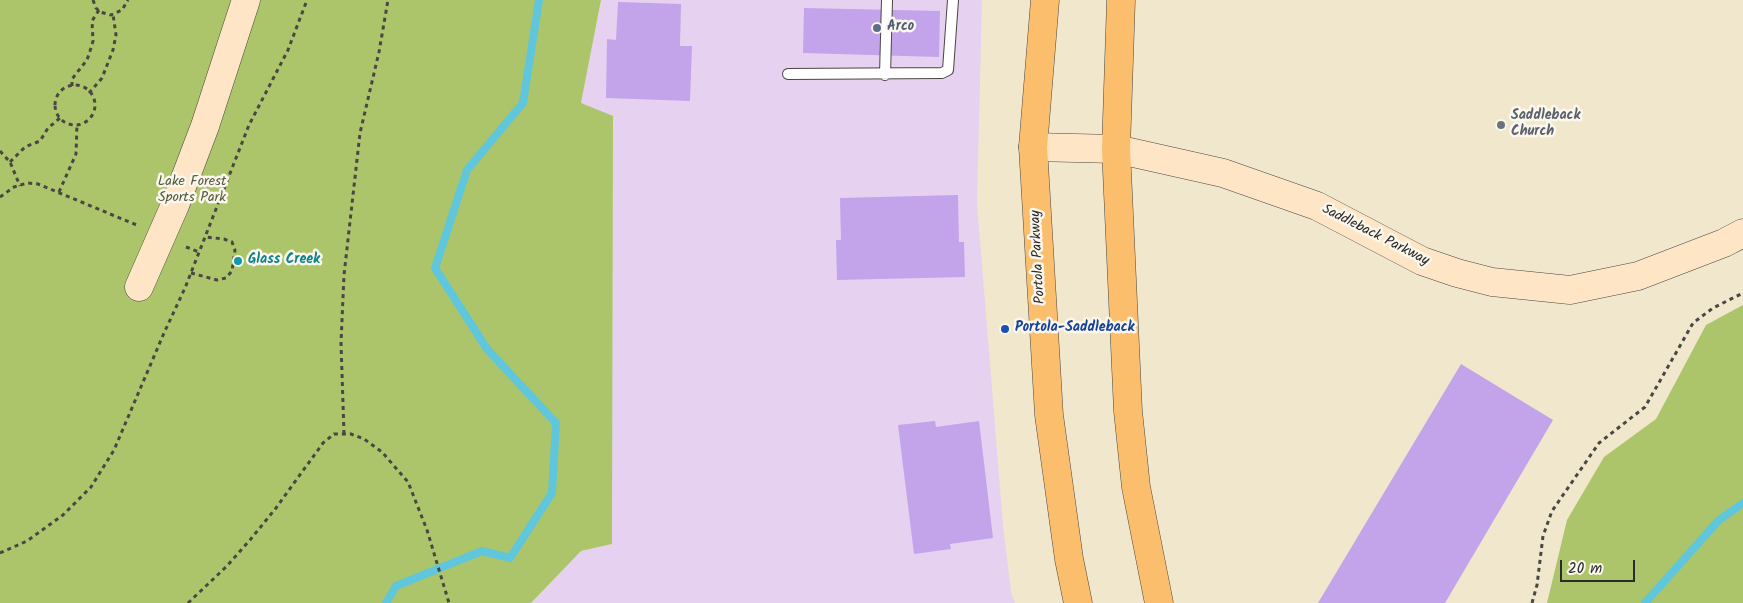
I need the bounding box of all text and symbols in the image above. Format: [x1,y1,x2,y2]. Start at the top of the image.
place label: Arco [887,20,914,36]
marker: Arco [871,22,883,34]
place label: Saddleback Church [1511,109,1580,142]
marker: Saddleback Church [1495,119,1507,131]
park label: Lake Forest Sports Park [158,175,226,208]
street label: Saddleback Parkway [1319,202,1431,270]
street label: Portola Parkway [1028,210,1050,304]
place label: Glass Creek [248,253,320,269]
marker: Glass Creek [232,255,244,267]
place label: Portola-Saddleback [1015,321,1134,337]
marker: Portola-Saddleback [999,323,1011,335]
scale bar [1563,550,1638,582]
text: 20 m [1568,557,1602,581]

